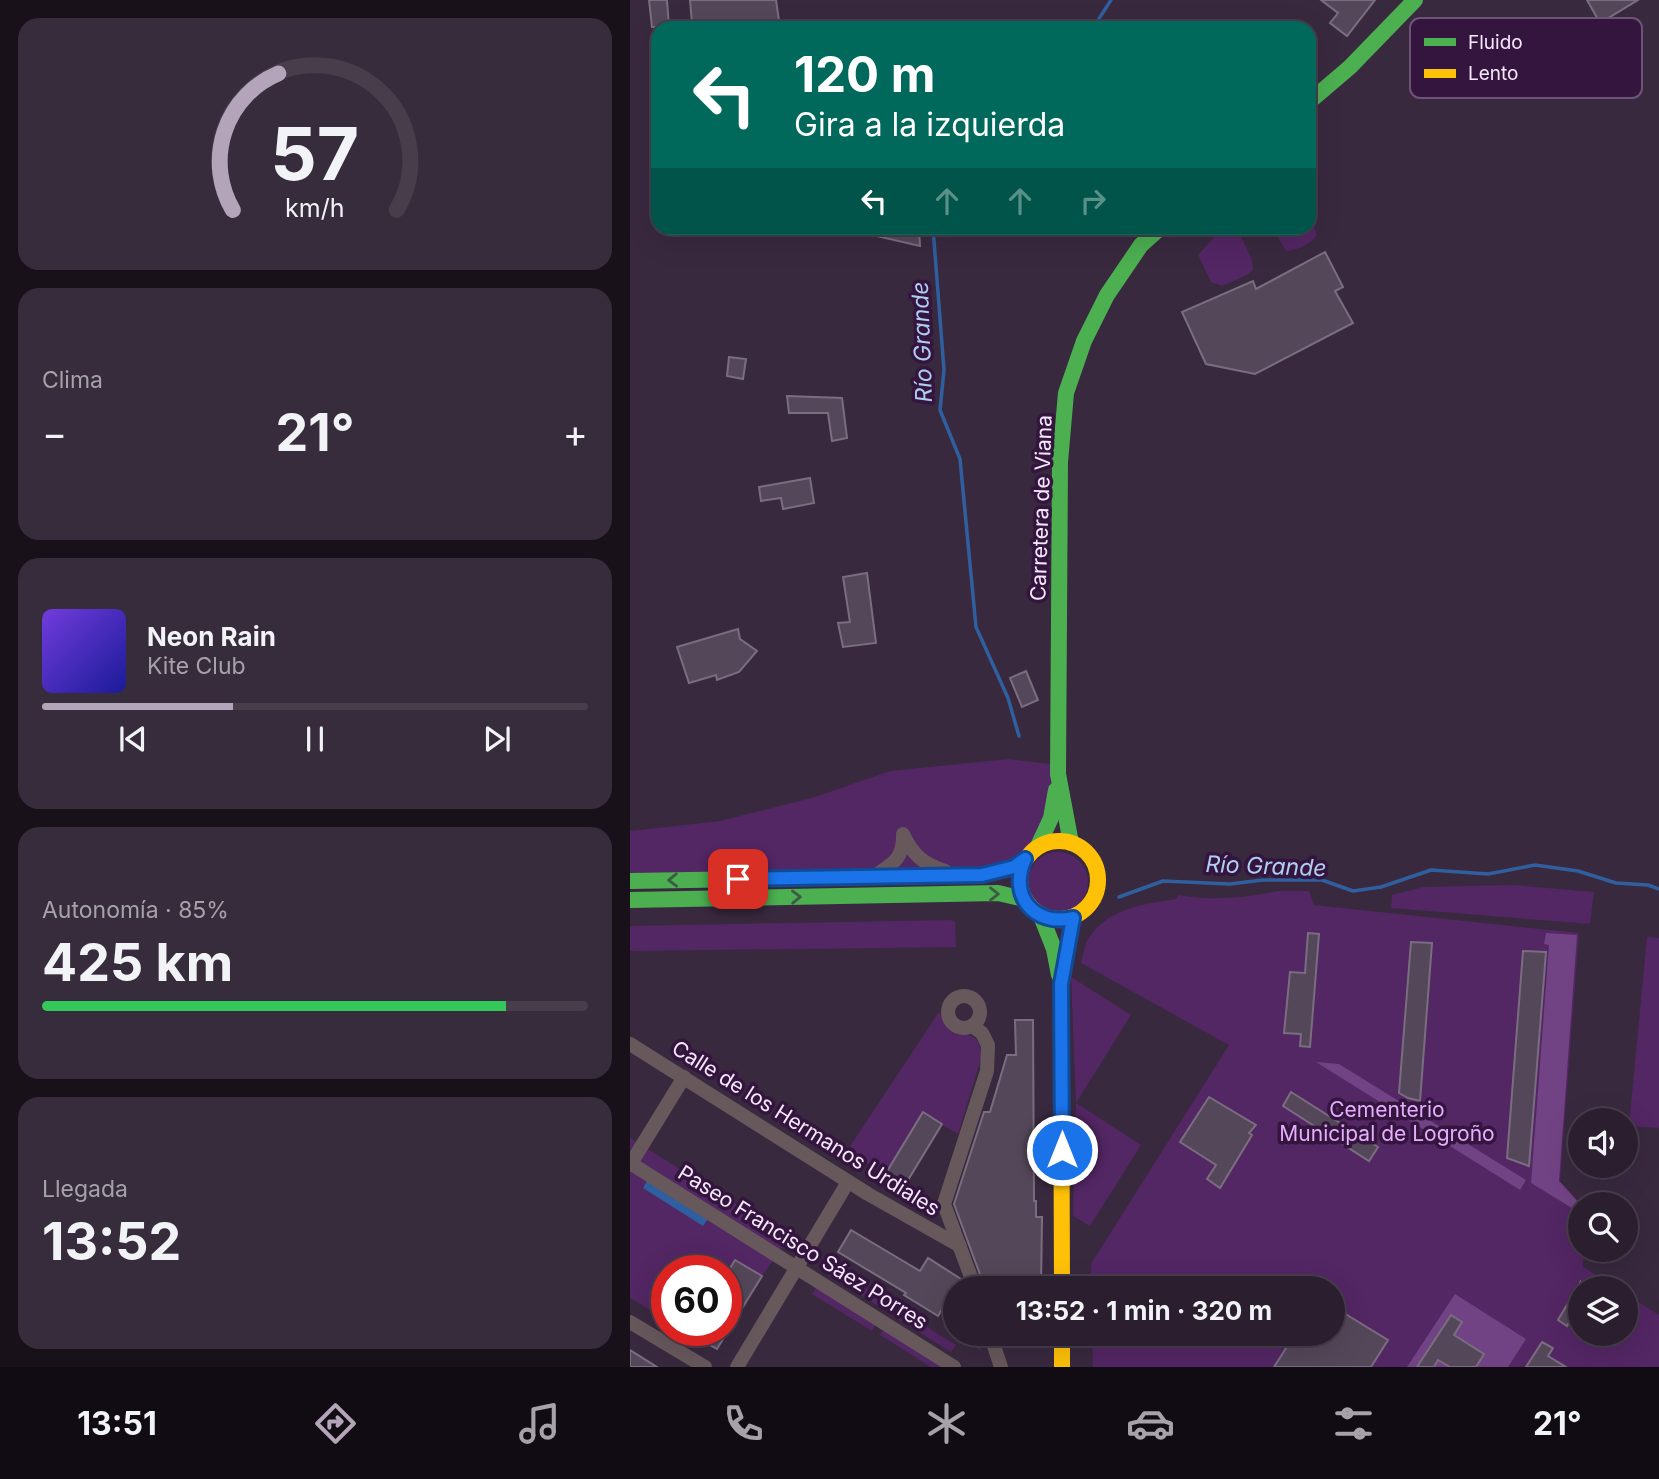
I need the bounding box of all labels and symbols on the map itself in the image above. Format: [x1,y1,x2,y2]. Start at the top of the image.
legend [1410,18,1642,98]
text: Fluido [1468,31,1523,54]
text: Lento [1468,62,1518,85]
water label: Río Grande [906,281,938,403]
street label: Carretera de Viana [1025,414,1057,602]
pin [708,849,768,909]
water label: Río Grande [1205,850,1327,882]
one-way arrow [667,872,678,888]
one-way arrow [989,886,999,902]
one-way arrow [791,889,802,905]
street label: Calle de los Hermanos Urdiales [668,1035,944,1221]
park label: Cementerio Municipal de Logroño [1279,1097,1495,1146]
position arrow [1025,1113,1099,1187]
street label: Paseo Francisco Sáez Porres [674,1160,932,1334]
speed limit sign: 60 [651,1255,742,1346]

